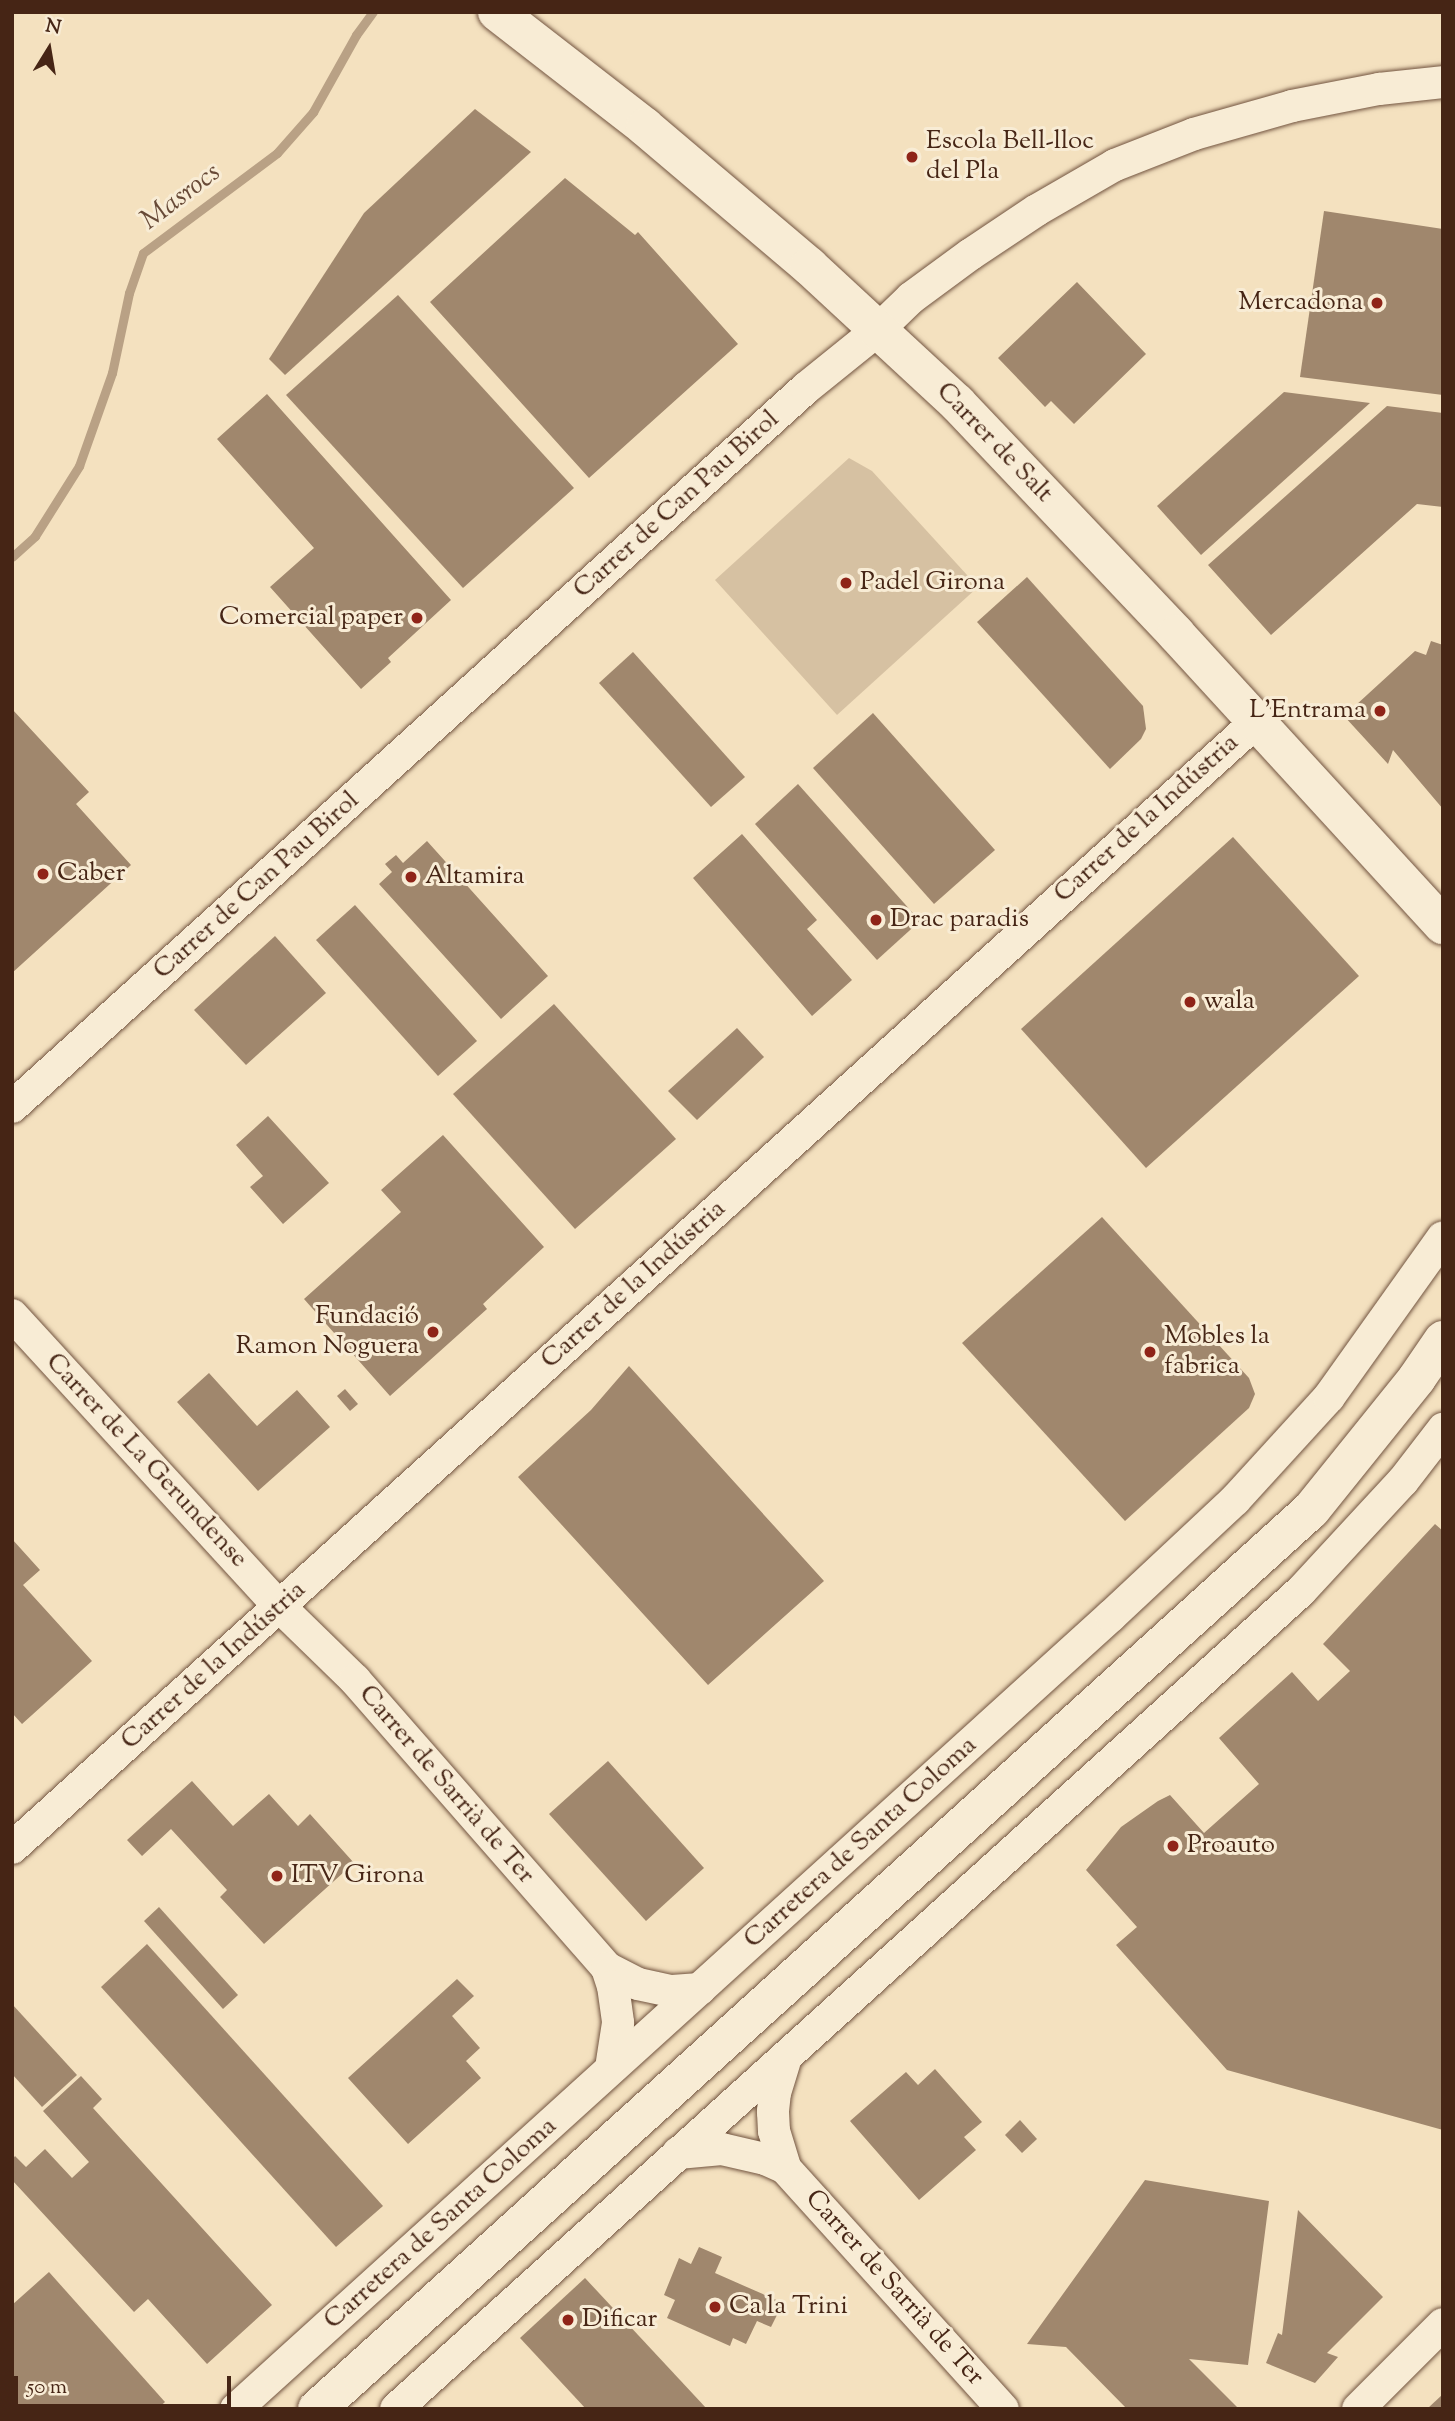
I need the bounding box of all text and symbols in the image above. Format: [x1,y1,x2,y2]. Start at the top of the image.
text: N [43,13,63,43]
north arrow [14,14,84,84]
place label: Escola Bell-lloc del Pla [926,126,1094,188]
marker: Escola Bell-lloc del Pla [904,149,920,165]
water label: Masrocs [135,156,227,238]
place label: Mercadona [1238,287,1363,319]
marker: Mercadona [1369,295,1385,311]
street label: Carrer de Salt [929,377,1059,509]
street label: Carrer de Can Pau Birol [568,404,786,606]
place label: Padel Girona [860,567,1005,599]
marker: Padel Girona [838,575,854,591]
place label: Comercial paper [219,602,403,634]
marker: Comercial paper [409,610,425,626]
place label: L'Entrama [1249,695,1366,727]
marker: L'Entrama [1372,703,1388,719]
street label: Carrer de la Indústria [1048,728,1246,910]
street label: Carrer de Can Pau Birol [148,785,366,987]
place label: Caber [57,858,125,890]
place label: Altamira [425,861,524,893]
marker: Caber [35,866,51,882]
marker: Altamira [403,869,419,885]
place label: Drac paradis [890,904,1029,936]
marker: Drac paradis [868,912,884,928]
place label: wala [1204,986,1255,1018]
marker: wala [1182,994,1198,1010]
street label: Carrer de la Indústria [535,1194,733,1376]
place label: Fundació Ramon Noguera [236,1301,419,1362]
place label: Mobles la fabrica [1164,1321,1270,1382]
marker: Fundació Ramon Noguera [425,1324,441,1340]
marker: Mobles la fabrica [1142,1344,1158,1360]
street label: Carrer de La Gerundense [38,1347,254,1575]
street label: Carrer de la Indústria [115,1575,313,1757]
street label: Carrer de Sarrià de Ter [351,1679,541,1891]
street label: Carretera de Santa Coloma [738,1730,984,1956]
place label: Proauto [1187,1830,1275,1862]
marker: Proauto [1165,1838,1181,1854]
place label: ITV Girona [291,1860,424,1892]
marker: ITV Girona [269,1868,285,1884]
street label: Carretera de Santa Coloma [318,2111,564,2337]
street label: Carrer de Sarrià de Ter [798,2184,990,2392]
place label: Ca la Trini [729,2291,848,2323]
marker: Ca la Trini [707,2299,723,2315]
place label: Dificar [582,2304,657,2336]
marker: Dificar [560,2312,576,2328]
scale bar [18,2362,234,2406]
text: 50 m [27,2373,67,2403]

